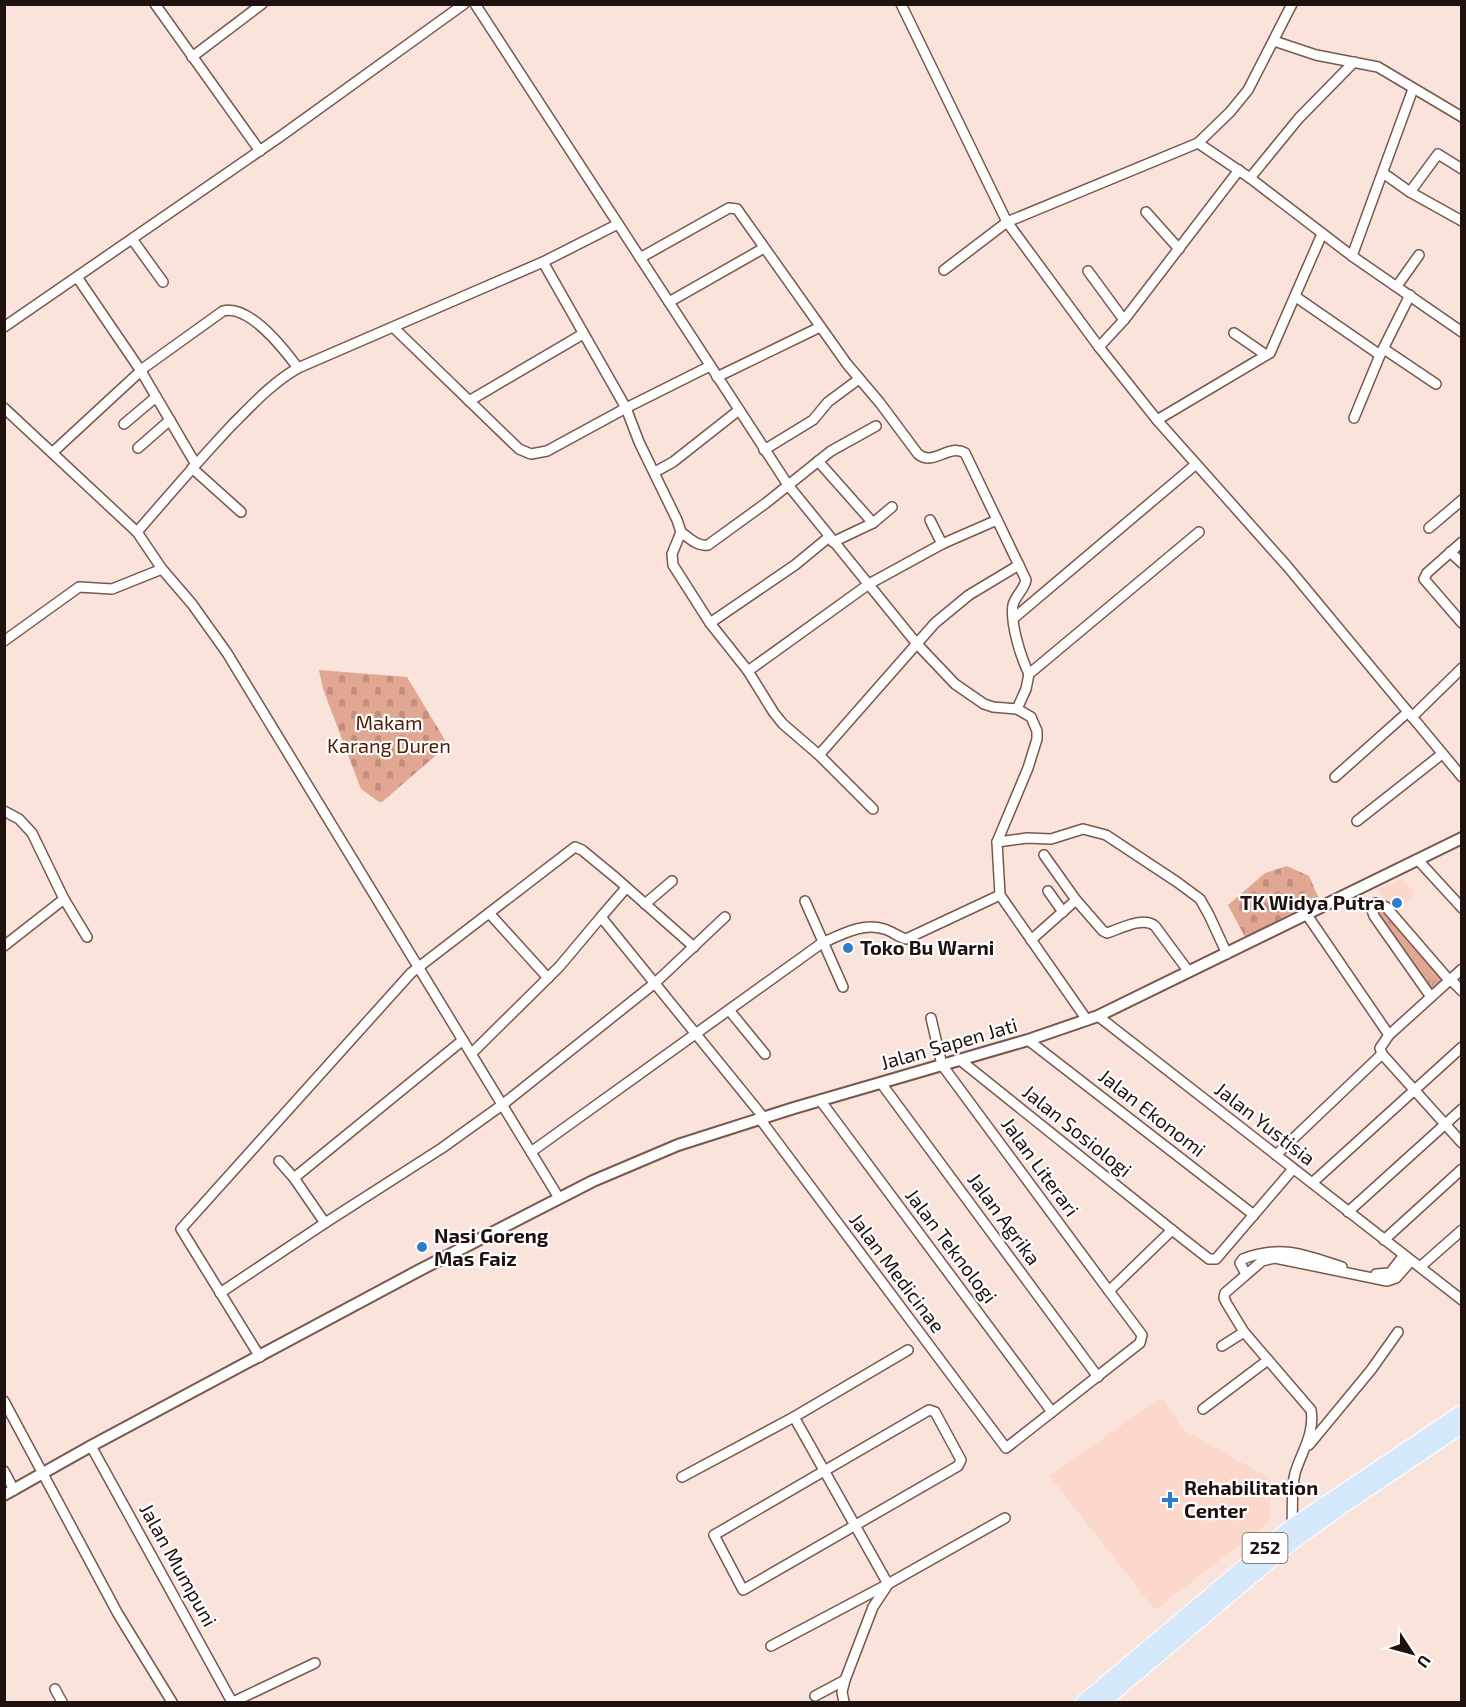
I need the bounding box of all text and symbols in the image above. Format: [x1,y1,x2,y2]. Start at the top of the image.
park label: Makam Karang Duren [327,710,451,757]
place label: TK Widya Putra [1240,890,1385,915]
marker: TK Widya Putra [1390,896,1404,910]
place label: Toko Bu Warni [860,935,994,959]
marker: Toko Bu Warni [841,941,855,955]
street label: Jalan Sapen Jati [877,1012,1020,1074]
street label: Jalan Ekonomi [1095,1063,1211,1161]
street label: Jalan Yustisia [1211,1077,1321,1170]
street label: Jalan Sosiologi [1018,1079,1137,1181]
street label: Jalan Literari [997,1112,1085,1221]
street label: Jalan Agrika [963,1168,1046,1269]
street label: Jalan Teknologi [901,1183,1003,1307]
street label: Jalan Medicinae [845,1208,951,1337]
place label: Nasi Goreng Mas Faiz [434,1223,549,1270]
marker: Nasi Goreng Mas Faiz [415,1240,429,1254]
place label: Rehabilitation Center [1184,1475,1318,1522]
marker: Rehabilitation Center [1161,1491,1179,1509]
street label: Jalan Mumpuni [135,1499,223,1630]
road number: 252 [1242,1533,1288,1563]
north arrow [1382,1623,1442,1683]
text: U [1414,1652,1435,1672]

